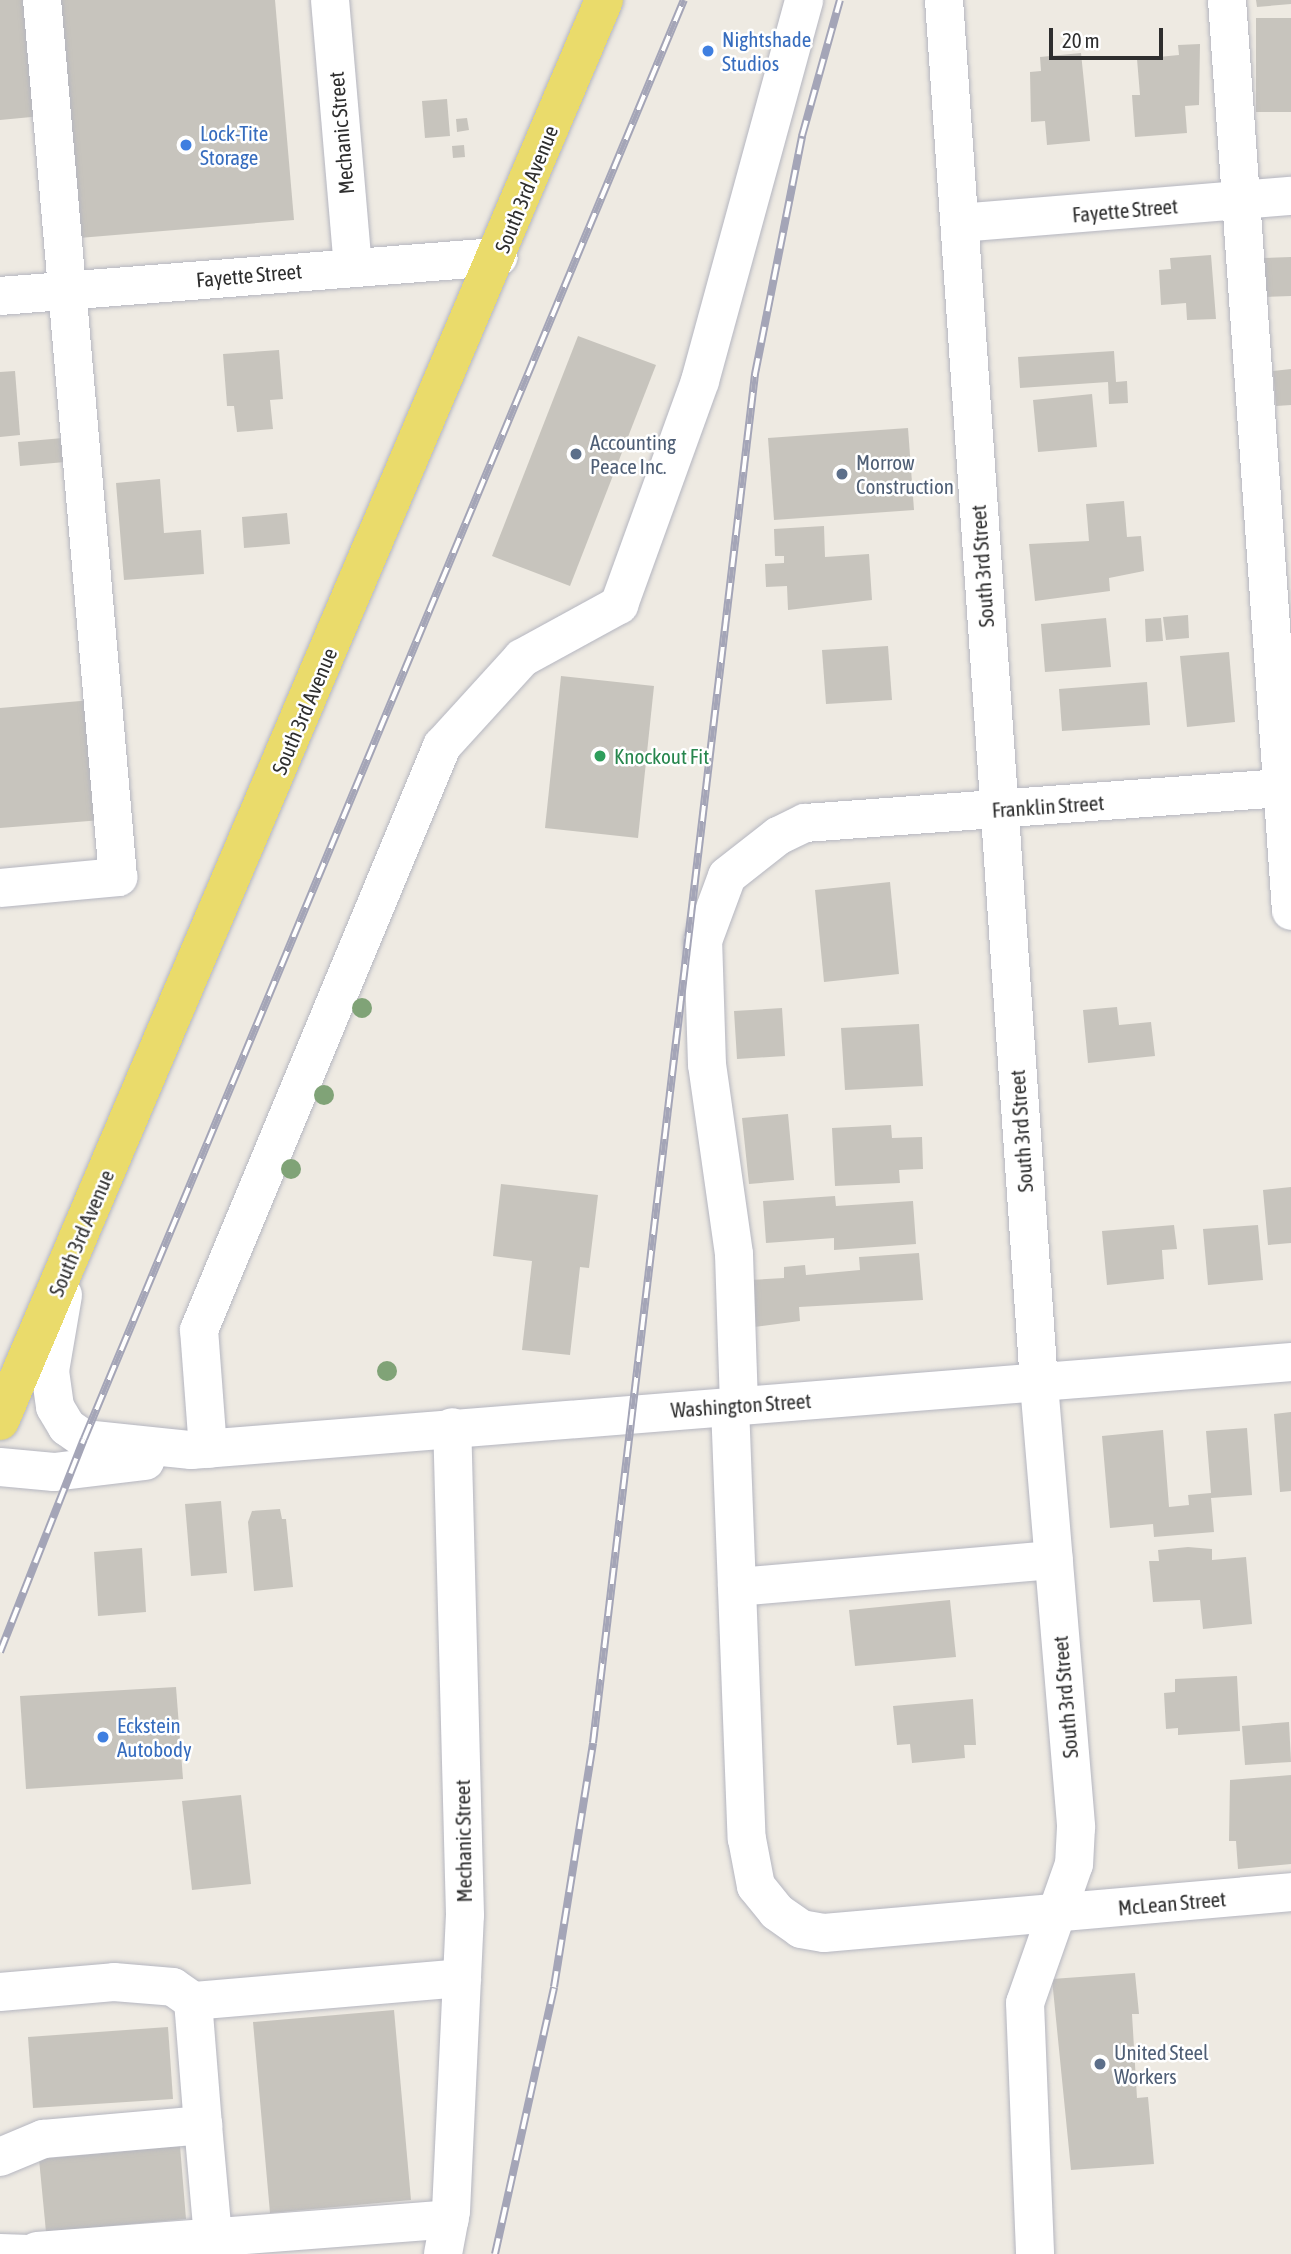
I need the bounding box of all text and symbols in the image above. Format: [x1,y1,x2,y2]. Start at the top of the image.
scale bar [1053,14,1167,58]
place label: Nightshade Studios [722,26,811,76]
text: 20 m [1062,28,1100,52]
marker: Nightshade Studios [700,43,716,59]
street label: Mechanic Street [323,71,359,195]
place label: Lock-Tite Storage [200,120,268,170]
street label: South 3rd Avenue [489,122,563,256]
marker: Lock-Tite Storage [178,137,194,153]
street label: Fayette Street [1071,193,1179,227]
street label: Fayette Street [195,258,303,292]
place label: Accounting Peace Inc. [590,429,676,479]
marker: Accounting Peace Inc. [568,446,584,462]
place label: Morrow Construction [856,449,954,499]
marker: Morrow Construction [834,466,850,482]
street label: South 3rd Street [965,504,999,628]
street label: South 3rd Avenue [266,644,342,778]
place label: Knockout Fit [614,743,709,769]
marker: Knockout Fit [592,748,608,764]
street label: Franklin Street [991,790,1105,822]
street label: South 3rd Street [1004,1069,1038,1193]
street label: South 3rd Avenue [43,1166,119,1300]
street label: Washington Street [670,1388,812,1422]
street label: South 3rd Street [1047,1635,1083,1759]
place label: Eckstein Autobody [117,1712,192,1762]
marker: Eckstein Autobody [95,1729,111,1745]
street label: Mechanic Street [449,1779,477,1903]
street label: McLean Street [1117,1886,1227,1920]
place label: United Steel Workers [1114,2039,1209,2089]
marker: United Steel Workers [1092,2056,1108,2072]

